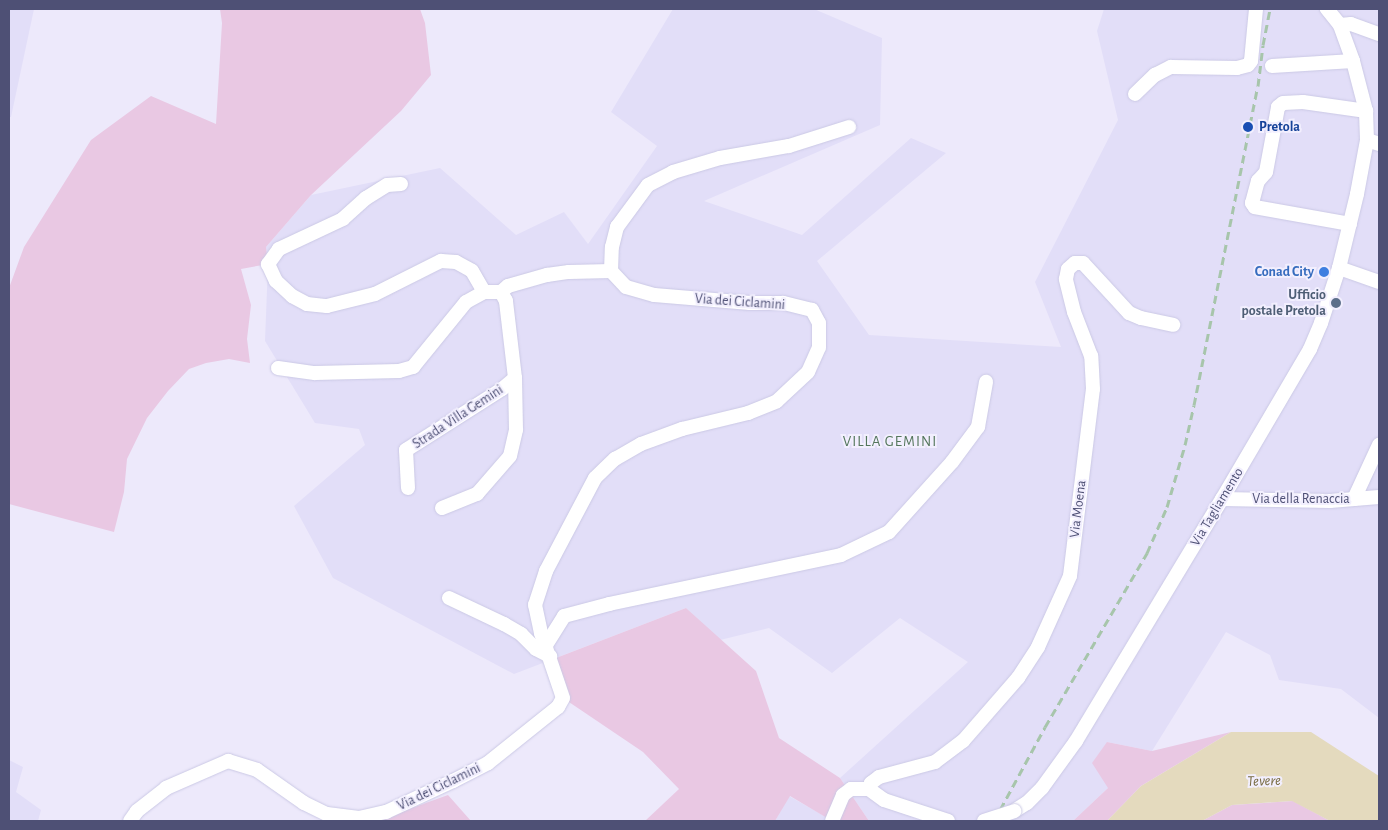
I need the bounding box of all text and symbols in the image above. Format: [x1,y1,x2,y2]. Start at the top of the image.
place label: Pretola [1259,119,1300,135]
marker: Pretola [1241,120,1255,134]
place label: Conad City [1255,264,1314,280]
marker: Conad City [1318,266,1330,278]
place label: Ufficio postale Pretola [1241,287,1326,320]
street label: Via dei Ciclamini [694,290,786,314]
marker: Ufficio postale Pretola [1330,297,1342,309]
street label: Strada Villa Gemini [410,381,506,453]
district label: VILLA GEMINI [841,433,939,451]
street label: Via Tagliamento [1187,465,1247,549]
street label: Via Moena [1066,479,1090,539]
street label: Via della Renaccia [1252,491,1350,507]
street label: Via dei Ciclamini [395,760,483,814]
water label: Tevere [1247,771,1281,791]

